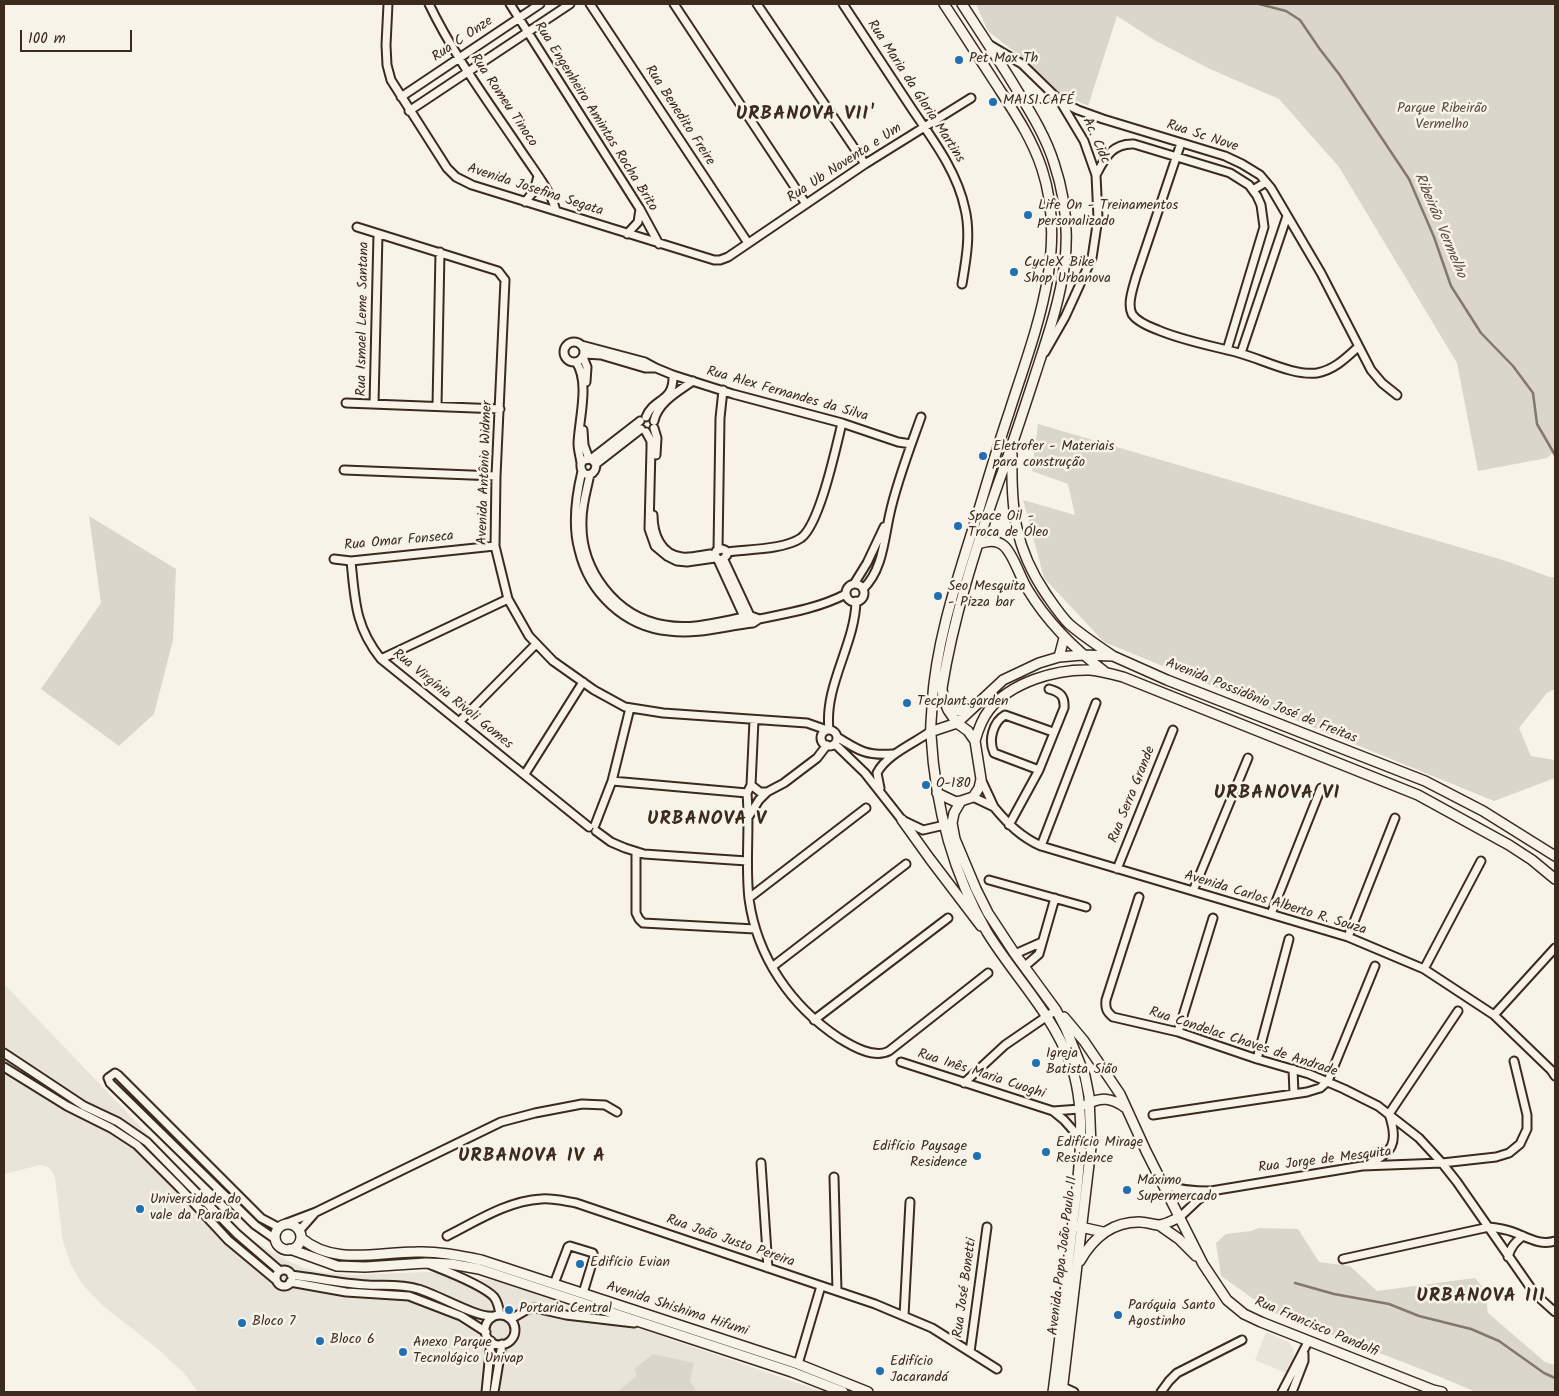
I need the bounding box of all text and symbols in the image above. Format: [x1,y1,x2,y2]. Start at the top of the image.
street label: Rua C Onze [429,14,497,66]
street label: Rua Maria da Gloria Martins [863,17,967,167]
street label: Rua Engenheiro Amintas Rocha Brito [530,19,660,215]
scale bar [22,20,135,52]
text: 100 m [28,27,66,51]
street label: Rua Romeu Tinoco [466,51,540,151]
place label: Pet Max Th [969,52,1038,68]
marker: Pet Max Th [953,54,965,66]
street label: Rua Benedito Freire [640,63,718,169]
place label: MAIS1.CAFÉ [1003,94,1074,110]
marker: MAIS1.CAFÉ [987,96,999,108]
park label: Parque Ribeirão Vermelho [1397,102,1487,134]
district label: URBANOVA VII' [734,105,876,127]
street label: Ac. Cidc [1077,115,1113,167]
street label: Rua Sc Nove [1164,118,1240,156]
street label: Rua Ub Noventa e Um [785,121,905,207]
street label: Avenida Josefina Segata [465,161,605,221]
water label: Ribeirão Vermelho [1409,171,1469,281]
place label: Life On - Treinamentos personalizado [1038,199,1178,232]
marker: Life On - Treinamentos personalizado [1022,209,1034,221]
street label: Rua Ismael Leme Santana [354,241,374,397]
place label: CycleX Bike Shop Urbanova [1024,256,1111,288]
marker: CycleX Bike Shop Urbanova [1008,266,1020,278]
street label: Rua Alex Fernandes da Silva [704,364,870,426]
street label: Avenida Antônio Widmer [475,401,497,545]
place label: Eletrofer - Materiais para construção [993,440,1114,472]
marker: Eletrofer - Materiais para construção [977,450,989,462]
place label: Space Oil - Troca de Óleo [968,510,1048,542]
marker: Space Oil - Troca de Óleo [952,520,964,532]
street label: Rua Omar Fonseca [344,529,454,555]
place label: Seo Mesquita - Pizza bar [948,580,1026,612]
marker: Seo Mesquita - Pizza bar [932,590,944,602]
street label: Rua Virgínia Rivoli Gomes [388,646,516,754]
street label: Avenida Possidônio José de Freitas [1163,656,1359,748]
place label: Tecplant.garden [917,695,1009,711]
marker: Tecplant.garden [901,697,913,709]
street label: Rua Serra Grande [1106,744,1160,846]
place label: O-180 [936,777,971,793]
marker: O-180 [920,779,932,791]
district label: URBANOVA VI [1212,784,1342,806]
district label: URBANOVA V [646,810,768,832]
street label: Avenida Carlos Alberto R. Souza [1182,868,1368,940]
street label: Rua Condelac Chaves de Andrade [1147,1005,1339,1081]
street label: Rua Inês Maria Cuoghi [915,1046,1047,1104]
place label: Igreja Batista Sião [1046,1047,1118,1080]
marker: Igreja Batista Sião [1030,1057,1042,1069]
place label: Edifício Mirage Residence [1056,1136,1143,1168]
place label: Edifício Paysage Residence [872,1140,967,1172]
street label: Rua Jorge de Mesquita [1257,1144,1393,1178]
marker: Edifício Mirage Residence [1040,1146,1052,1158]
district label: URBANOVA IV A [456,1147,608,1169]
marker: Edifício Paysage Residence [971,1150,983,1162]
place label: Máximo Supermercado [1137,1174,1217,1206]
street label: Avenida Papa João Paulo II [1046,1176,1082,1336]
marker: Máximo Supermercado [1121,1184,1133,1196]
place label: Universidade do vale da Paraíba [150,1193,241,1226]
marker: Universidade do vale da Paraíba [134,1203,146,1215]
street label: Rua João Justo Pereira [664,1212,796,1272]
street label: Rua José Bonetti [951,1237,981,1339]
place label: Edifício Evian [590,1256,670,1272]
marker: Edifício Evian [574,1258,586,1270]
street label: Avenida Shishima Hifumi [604,1279,750,1341]
district label: URBANOVA III [1415,1287,1547,1309]
street label: Rua Francisco Pandolfi [1252,1294,1380,1362]
place label: Paróquia Santo Agostinho [1128,1299,1215,1331]
place label: Portaria Central [519,1302,612,1318]
marker: Portaria Central [503,1304,515,1316]
marker: Paróquia Santo Agostinho [1112,1309,1124,1321]
place label: Bloco 7 [252,1315,295,1331]
marker: Bloco 7 [236,1317,248,1329]
place label: Bloco 6 [330,1333,375,1349]
marker: Bloco 6 [314,1335,326,1347]
place label: Anexo Parque Tecnológico Univap [413,1336,523,1368]
marker: Anexo Parque Tecnológico Univap [397,1346,409,1358]
place label: Edifício Jacarandá [890,1355,948,1388]
marker: Edifício Jacarandá [874,1365,886,1377]

